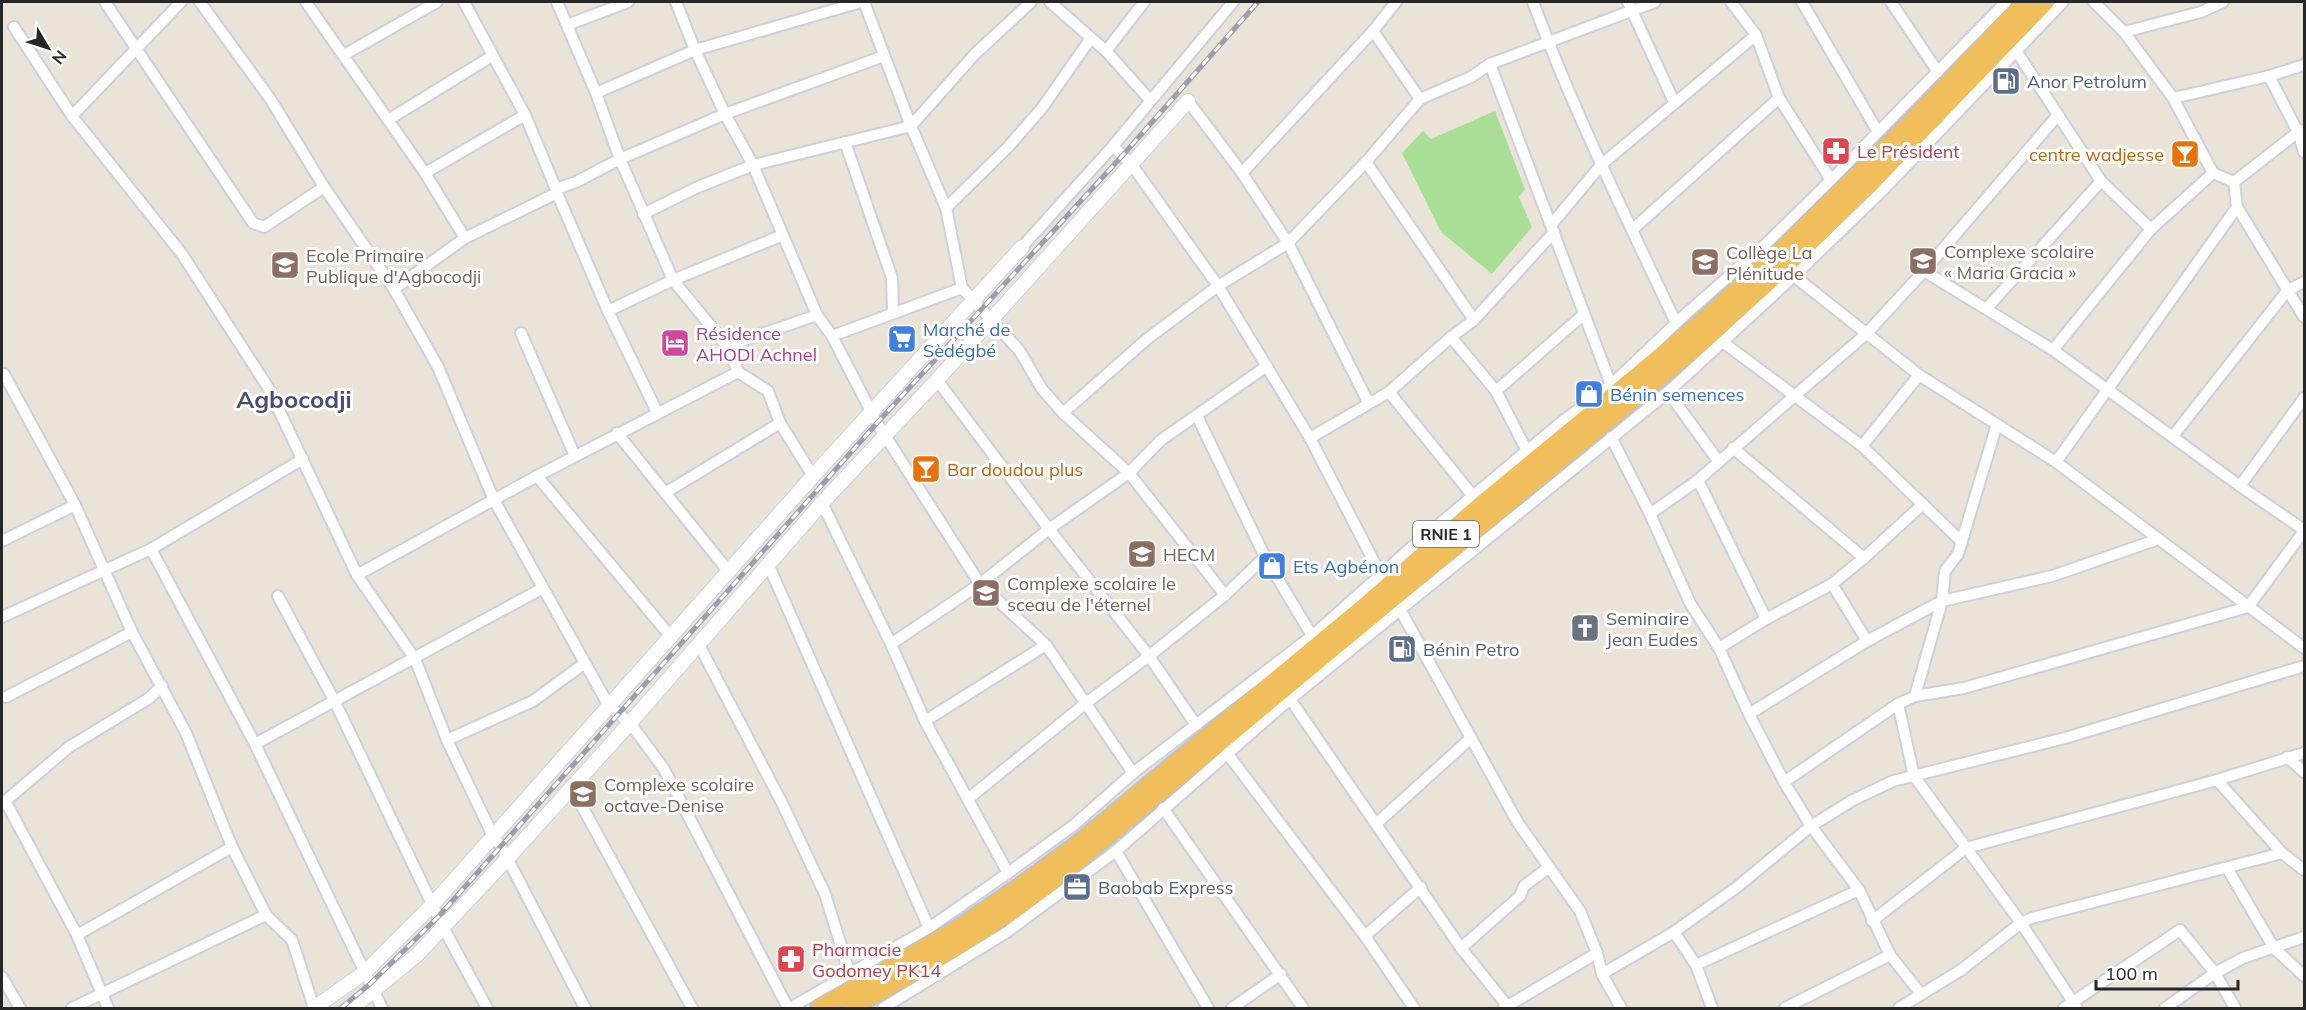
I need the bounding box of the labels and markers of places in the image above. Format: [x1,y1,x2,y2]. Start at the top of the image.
fuel station icon: Anor Petrolum [1990,65,2022,97]
place label: Anor Petrolum [2027,70,2147,93]
pharmacy icon: Le Président [1820,135,1852,167]
bar icon: centre wadjesse [2169,138,2201,170]
place label: Le Président [1857,140,1960,163]
place label: centre wadjesse [2029,143,2164,166]
place label: Complexe scolaire « Maria Gracia » [1944,240,2094,284]
place label: Collège La Plénitude [1726,241,1812,285]
place label: Ecole Primaire Publique d'Agbocodji [306,244,481,288]
school or university icon: Complexe scolaire « Maria Gracia » [1907,245,1939,277]
school or university icon: Collège La Plénitude [1689,246,1721,278]
school or university icon: Ecole Primaire Publique d'Agbocodji [269,249,301,281]
place label: Marché de Sèdégbé [923,318,1010,362]
place label: Résidence AHODI Achnel [696,322,817,366]
supermarket icon: Marché de Sèdégbé [886,323,918,355]
hotel icon: Résidence AHODI Achnel [659,327,691,359]
shop icon: Bénin semences [1573,378,1605,410]
place label: Bénin semences [1610,383,1744,406]
bar icon: Bar doudou plus [910,453,942,485]
place label: Bar doudou plus [947,458,1083,481]
school or university icon: HECM [1126,538,1158,570]
place label: HECM [1163,543,1215,566]
shop icon: Ets Agbénon [1256,550,1288,582]
place label: Ets Agbénon [1293,555,1399,578]
place label: Complexe scolaire le sceau de l'éternel [1007,572,1176,616]
school or university icon: Complexe scolaire le sceau de l'éternel [970,577,1002,609]
place label: Seminaire Jean Eudes [1606,607,1698,651]
church icon: Seminaire Jean Eudes [1569,612,1601,644]
fuel station icon: Bénin Petro [1386,633,1418,665]
place label: Bénin Petro [1423,638,1519,661]
place label: Complexe scolaire octave-Denise [604,773,754,817]
school or university icon: Complexe scolaire octave-Denise [567,778,599,810]
office icon: Baobab Express [1061,871,1093,903]
place label: Baobab Express [1098,876,1234,899]
place label: Pharmacie Godomey PK14 [812,938,941,982]
pharmacy icon: Pharmacie Godomey PK14 [775,943,807,975]

